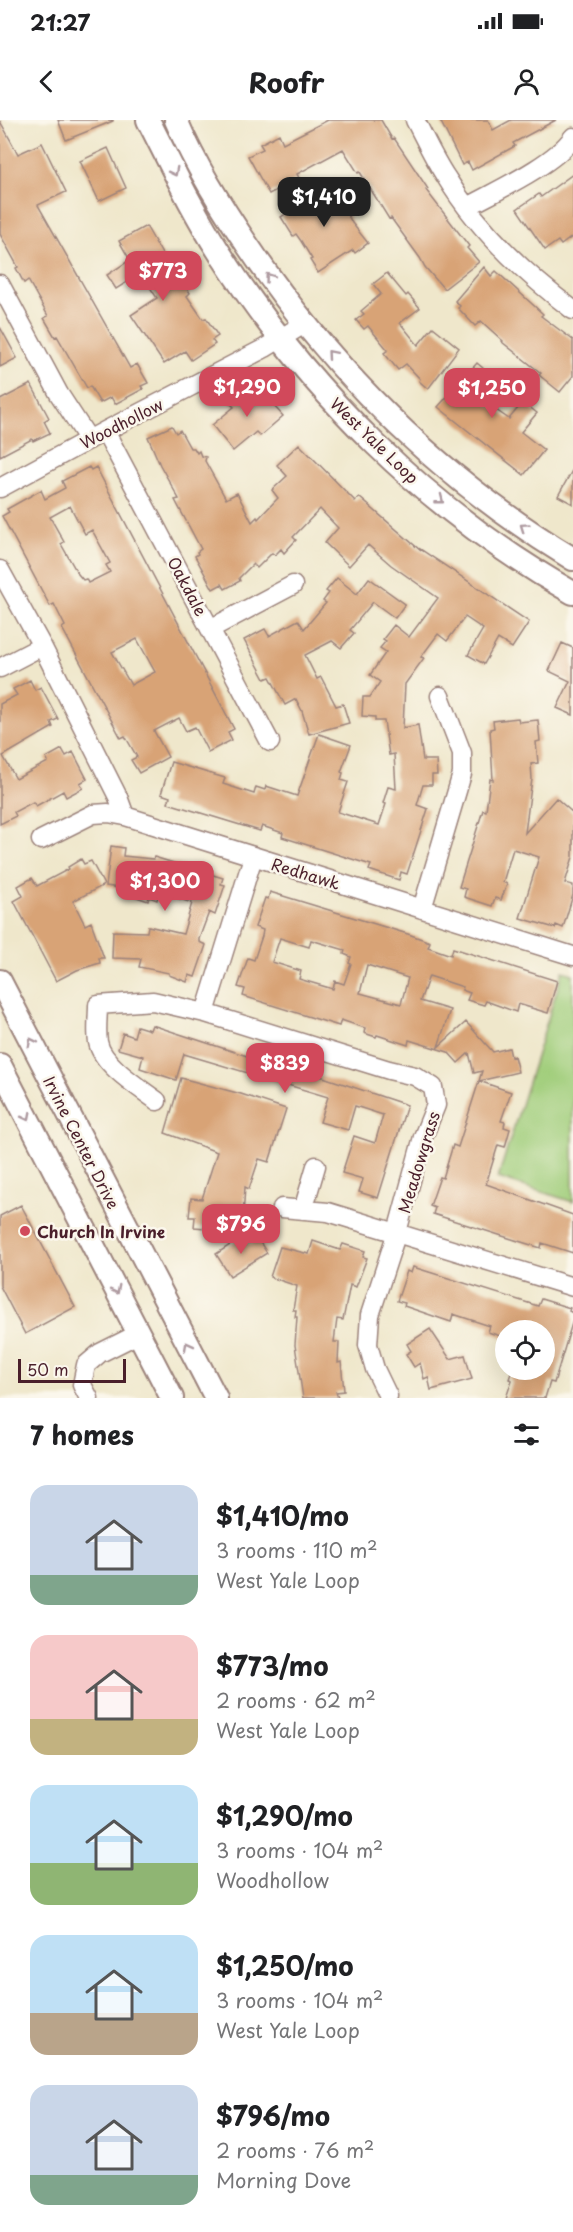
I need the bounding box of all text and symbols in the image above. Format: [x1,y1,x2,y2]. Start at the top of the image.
text: 21:27 [30,5,90,38]
text: Roofr [249,61,324,102]
icon: back [30,65,63,98]
icon: person [510,65,543,98]
one-way arrow [167,166,179,177]
pin: $1,410 [275,177,373,228]
text: $1,410 [292,181,356,211]
pin: $773 [127,251,199,302]
text: $773 [139,255,187,285]
one-way arrow [266,272,277,283]
one-way arrow [327,350,338,361]
pin: $1,290 [198,367,296,418]
pin: $1,250 [443,368,541,419]
text: $1,290 [213,371,281,401]
text: $1,250 [458,372,526,402]
street label: West Yale Loop [325,391,425,489]
street label: Woodhollow [75,392,167,454]
one-way arrow [433,493,444,504]
one-way arrow [519,523,530,534]
street label: Oakdale [162,552,214,620]
street label: Redhawk [269,851,343,895]
pin: $1,300 [116,861,214,912]
text: $1,300 [130,865,200,895]
one-way arrow [27,1038,39,1049]
pin: $839 [249,1043,321,1094]
text: $839 [260,1047,310,1077]
street label: Irvine Center Drive [38,1071,126,1213]
street label: Meadowgrass [391,1108,445,1216]
one-way arrow [20,1111,31,1122]
pin: $796 [205,1204,277,1255]
text: $796 [216,1208,266,1238]
place label: Church In Irvine [37,1219,165,1243]
marker: Church In Irvine [18,1224,32,1238]
one-way arrow [109,1284,120,1295]
map controls [495,1320,555,1380]
button: locate [495,1320,555,1380]
one-way arrow [184,1342,195,1353]
scale bar [18,1356,126,1384]
text: 50 m [27,1357,68,1381]
text: 7 homes [30,1415,134,1454]
icon: filters [510,1418,543,1451]
text: $1,410/mo [216,1496,349,1535]
icon: home [78,1509,150,1581]
text: 3 rooms · 110 m² [216,1535,378,1565]
text: West Yale Loop [216,1565,360,1595]
text: $773/mo [216,1646,328,1685]
icon: home [78,1659,150,1731]
text: 2 rooms · 62 m² [216,1685,376,1715]
text: West Yale Loop [216,1715,360,1745]
text: $1,290/mo [216,1796,353,1835]
icon: home [78,1809,150,1881]
text: 3 rooms · 104 m² [216,1835,383,1865]
text: Woodhollow [216,1865,329,1895]
text: $1,250/mo [216,1946,354,1985]
icon: home [78,1959,150,2031]
text: 3 rooms · 104 m² [216,1985,383,2015]
text: West Yale Loop [216,2015,360,2045]
text: $796/mo [216,2096,330,2135]
icon: home [78,2109,150,2181]
text: 2 rooms · 76 m² [216,2135,374,2165]
text: Morning Dove [216,2165,351,2195]

